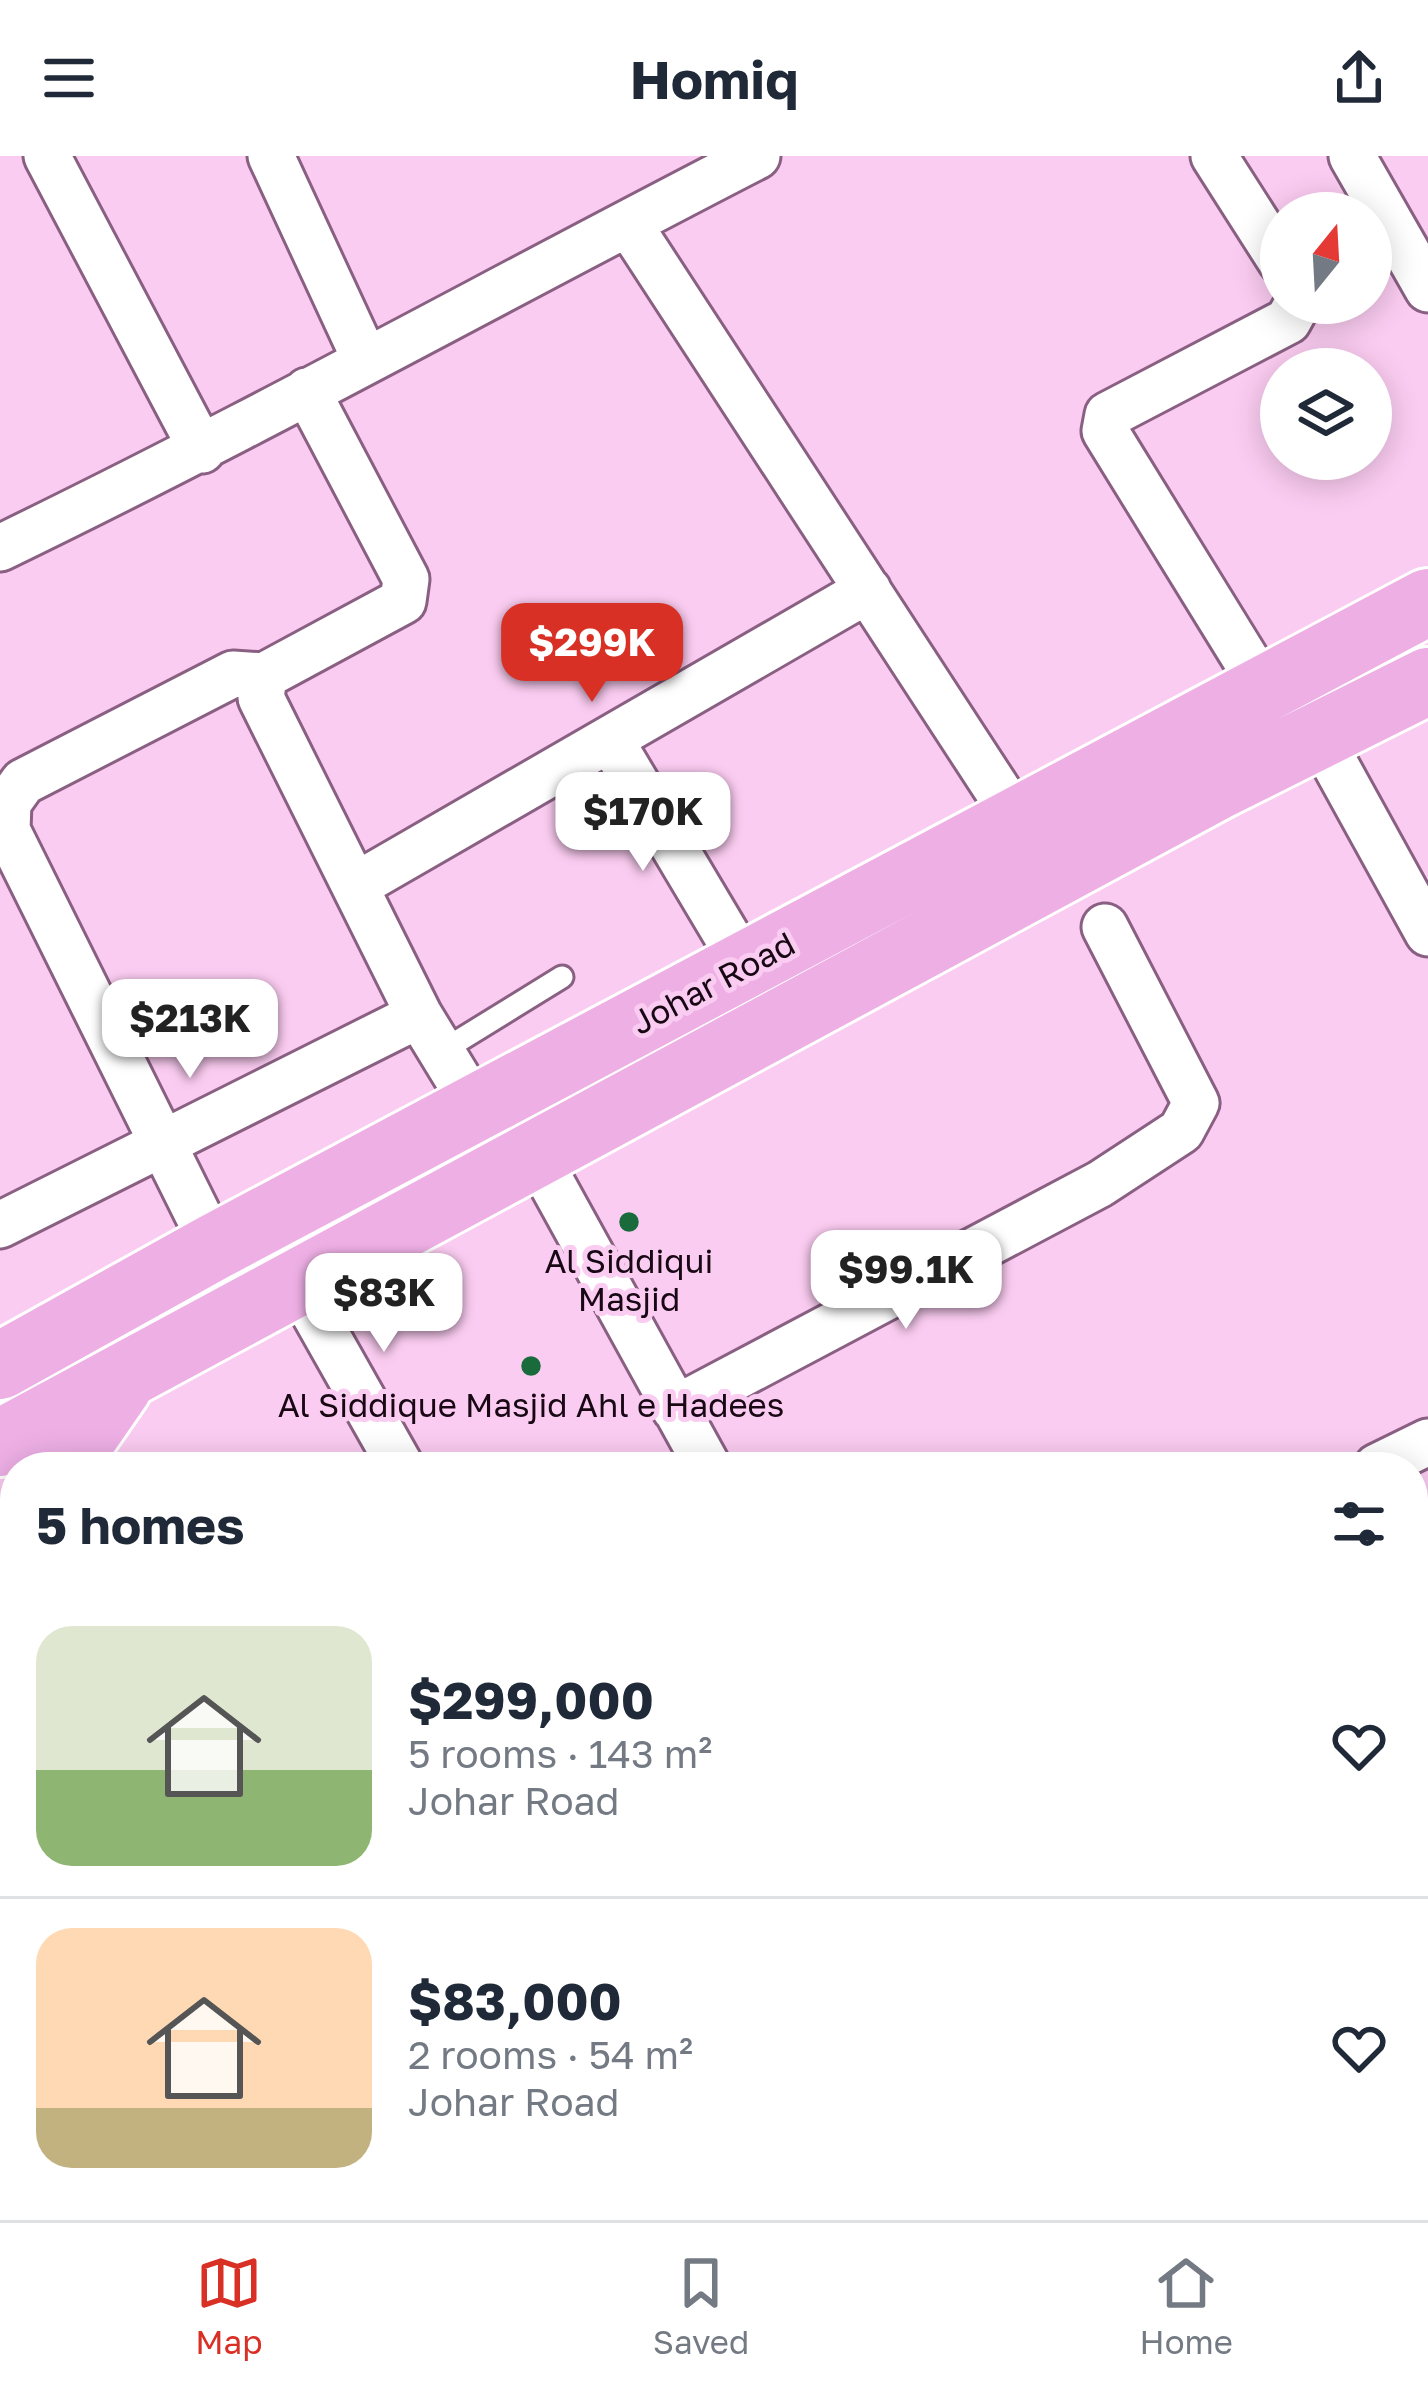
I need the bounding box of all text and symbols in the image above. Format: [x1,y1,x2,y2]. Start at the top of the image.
icon: menu [36,45,102,111]
icon: share [1326,45,1392,111]
text: Homiq [630,46,798,111]
north arrow [1260,192,1392,324]
map controls [1260,192,1392,480]
button: layers [1260,348,1392,480]
pin: $299K [508,603,676,705]
text: $299K [528,618,656,665]
pin: $170K [559,772,727,874]
text: $170K [582,787,704,834]
street label: Johar Road [625,923,801,1042]
pin: $213K [106,979,274,1081]
text: $213K [129,994,251,1041]
marker: Al Siddiqui Masjid [616,1209,642,1235]
pin: $99.1K [808,1230,1004,1332]
place label: Al Siddiqui Masjid [545,1241,713,1318]
text: $99.1K [838,1245,974,1292]
pin: $83K [313,1253,455,1355]
text: $83K [332,1268,436,1315]
marker: Al Siddique Masjid Ahl e Hadees [518,1353,544,1379]
place label: Al Siddique Masjid Ahl e Hadees [278,1385,784,1424]
icon: filters [1326,1491,1392,1557]
text: 5 homes [36,1494,245,1555]
text: $299,000 [408,1669,654,1730]
icon: home [132,1674,276,1818]
icon: heart [1326,1713,1392,1779]
text: 5 rooms · 143 m² [408,1730,712,1777]
text: Johar Road [408,1777,620,1824]
text: $83,000 [408,1970,622,2031]
icon: home [132,1976,276,2120]
icon: heart [1326,2015,1392,2081]
text: 2 rooms · 54 m² [408,2031,693,2078]
text: Johar Road [408,2078,620,2125]
tab: Map [195,2250,263,2361]
tab: Saved [653,2250,749,2361]
tab: Home [1140,2250,1233,2361]

